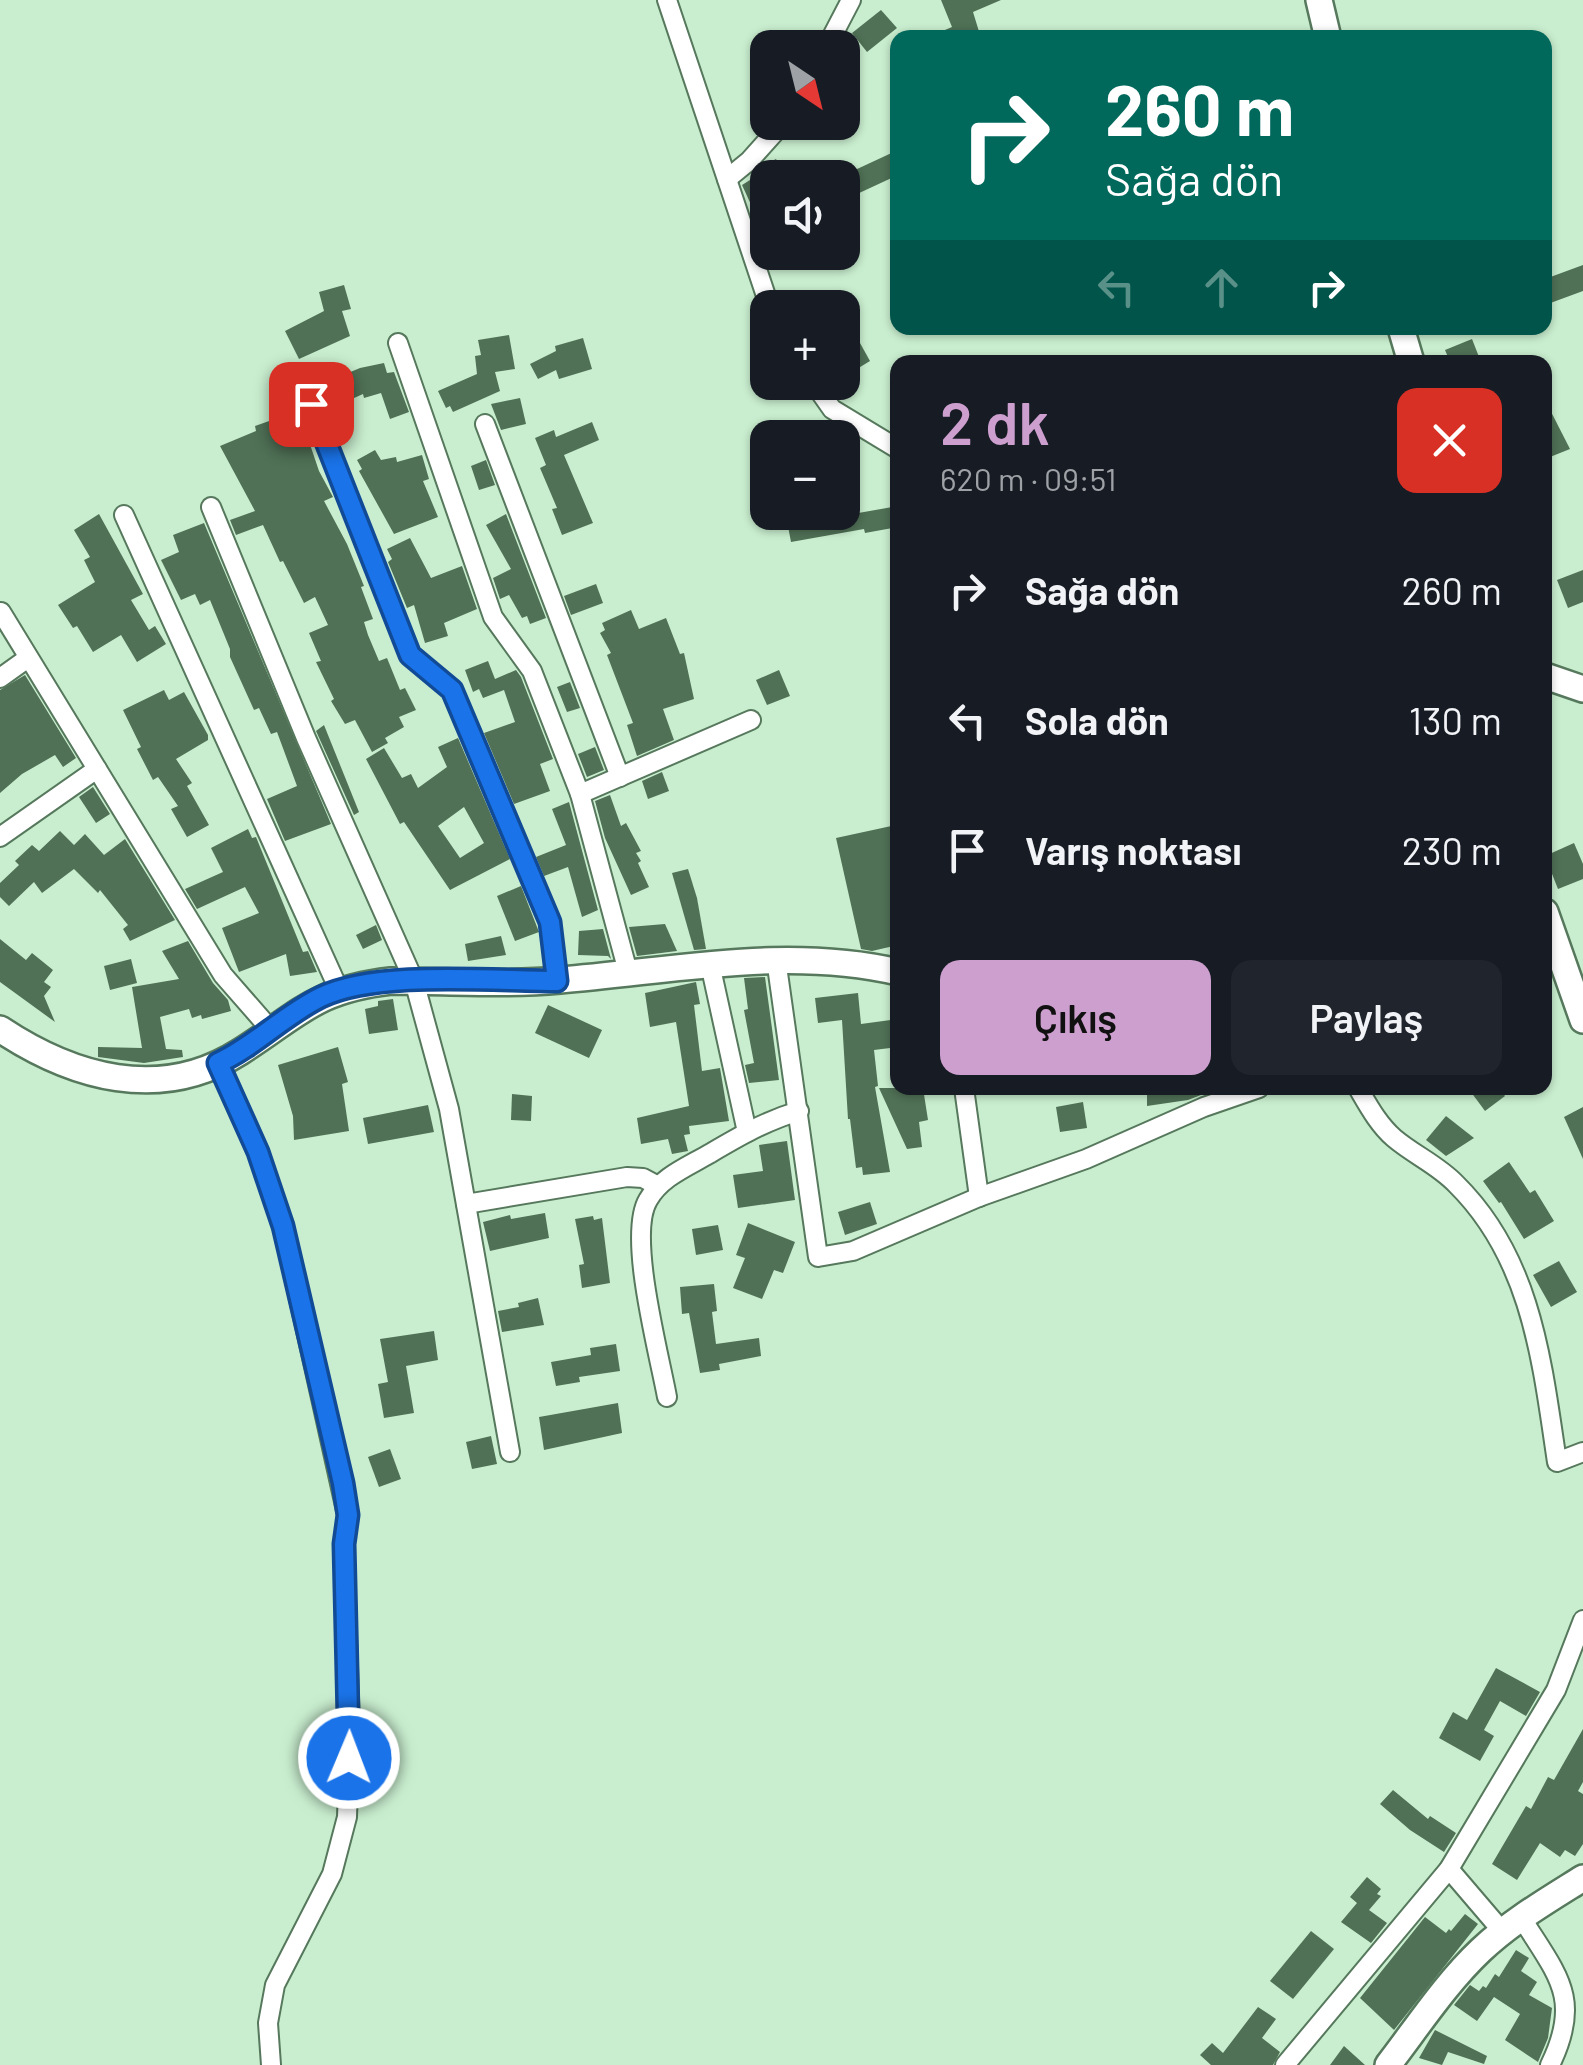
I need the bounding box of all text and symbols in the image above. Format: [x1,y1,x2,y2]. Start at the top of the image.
north arrow [750,30,860,140]
map controls [750,30,860,530]
text: 260 m [1105,66,1294,150]
icon: right [940,70,1070,200]
text: Sağa dön [1105,151,1283,205]
button: sound [750,160,860,270]
icon: left [1089,260,1144,315]
icon: ahead [1194,260,1249,315]
icon: right [1299,260,1354,315]
button: + [750,290,860,400]
pin [269,362,354,447]
icon: arrive [284,377,339,432]
text: 2 dk [940,385,1050,457]
button: close [1397,388,1502,493]
button: − [750,420,860,530]
text: 620 m · 09:51 [940,459,1116,497]
icon: right [940,563,995,618]
text: Sağa dön [1025,567,1179,613]
text: 260 m [1402,567,1502,613]
icon: left [940,693,995,748]
text: Sola dön [1025,697,1169,743]
text: 130 m [1409,697,1502,743]
icon: arrive [940,823,995,878]
text: Varış noktası [1025,827,1241,873]
text: 230 m [1402,827,1502,873]
button: Çıkış [940,960,1211,1075]
button: Paylaş [1231,960,1502,1075]
position arrow [297,1706,401,1810]

